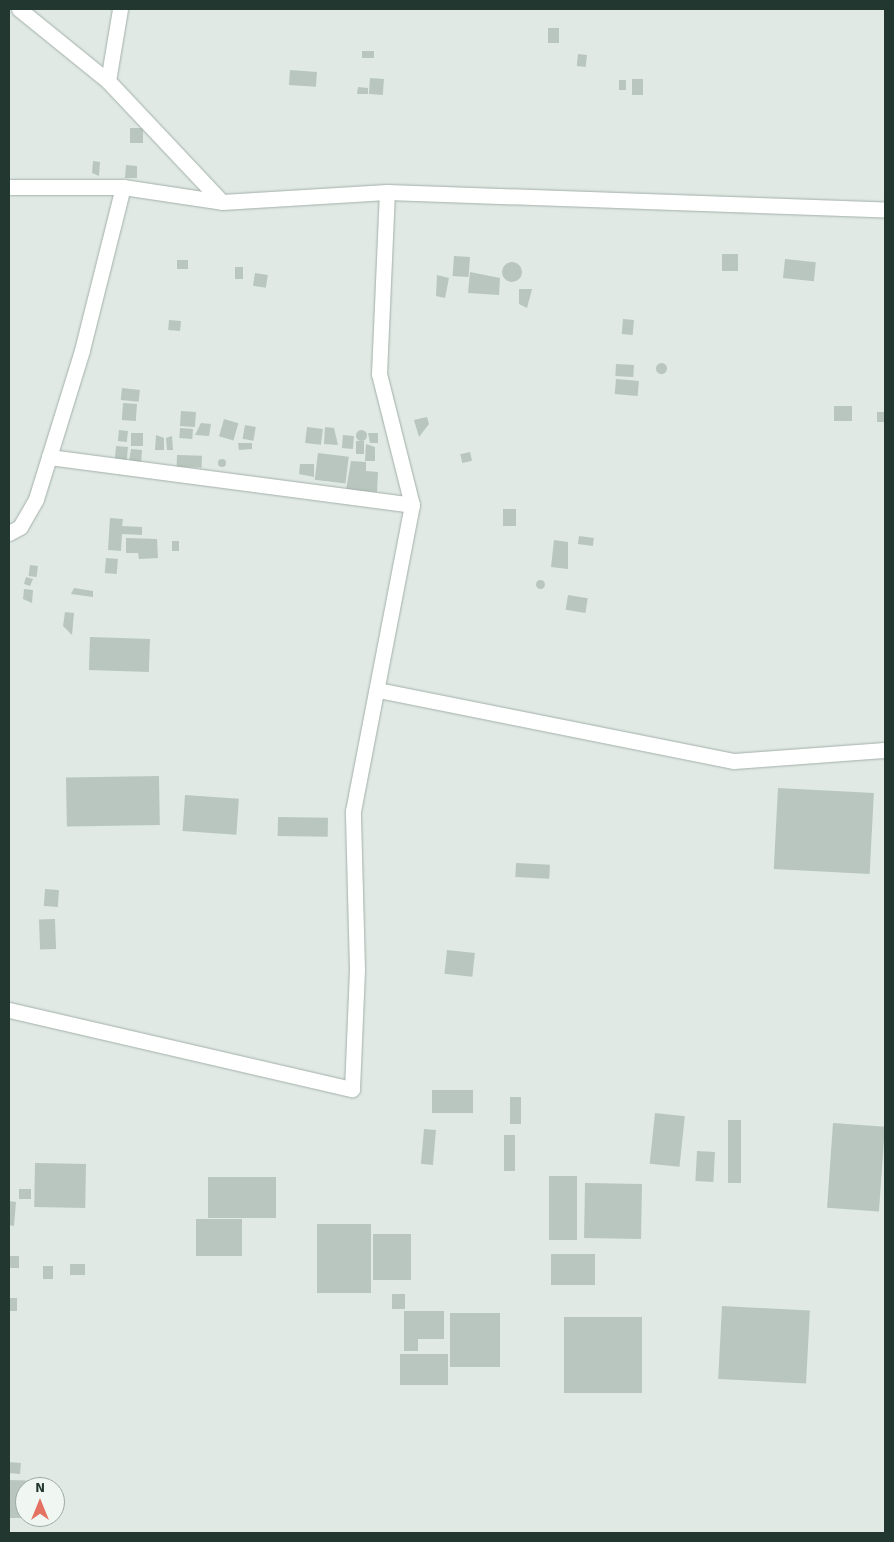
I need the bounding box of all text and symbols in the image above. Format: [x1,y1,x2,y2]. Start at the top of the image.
north arrow [15,1477,65,1527]
text: N [35,1479,45,1496]

